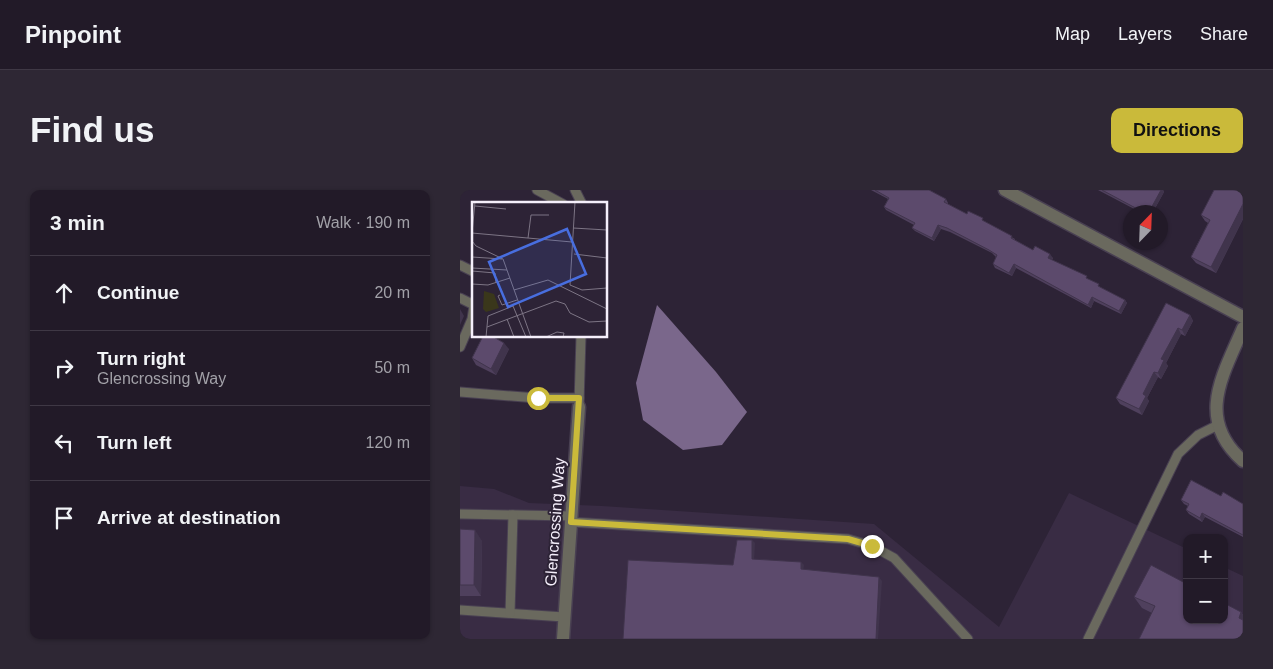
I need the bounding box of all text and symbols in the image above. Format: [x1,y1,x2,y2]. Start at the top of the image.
text: Pinpoint [25,21,121,48]
text: Map [1055,24,1090,44]
text: Layers [1118,24,1172,44]
text: Share [1200,24,1248,44]
button: Directions [1111,108,1243,153]
text: Find us [30,110,154,149]
inset map [472,202,608,338]
north arrow [1123,205,1168,250]
text: 3 min [50,211,105,234]
text: Walk · 190 m [316,214,410,231]
icon: ahead [50,279,78,307]
text: Continue [97,282,179,303]
text: 20 m [374,284,410,301]
text: Turn right [97,348,185,369]
icon: right [50,354,78,382]
text: 50 m [374,359,410,376]
text: Glencrossing Way [97,370,226,387]
route start [527,387,550,410]
icon: left [50,429,78,457]
text: Turn left [97,432,172,453]
text: 120 m [366,434,410,451]
street label: Glencrossing Way [542,457,568,587]
icon: arrive [50,504,78,532]
text: Arrive at destination [97,507,281,528]
map controls [1183,534,1228,624]
button: + [1183,534,1228,579]
route end [861,535,884,558]
button: − [1183,579,1228,624]

